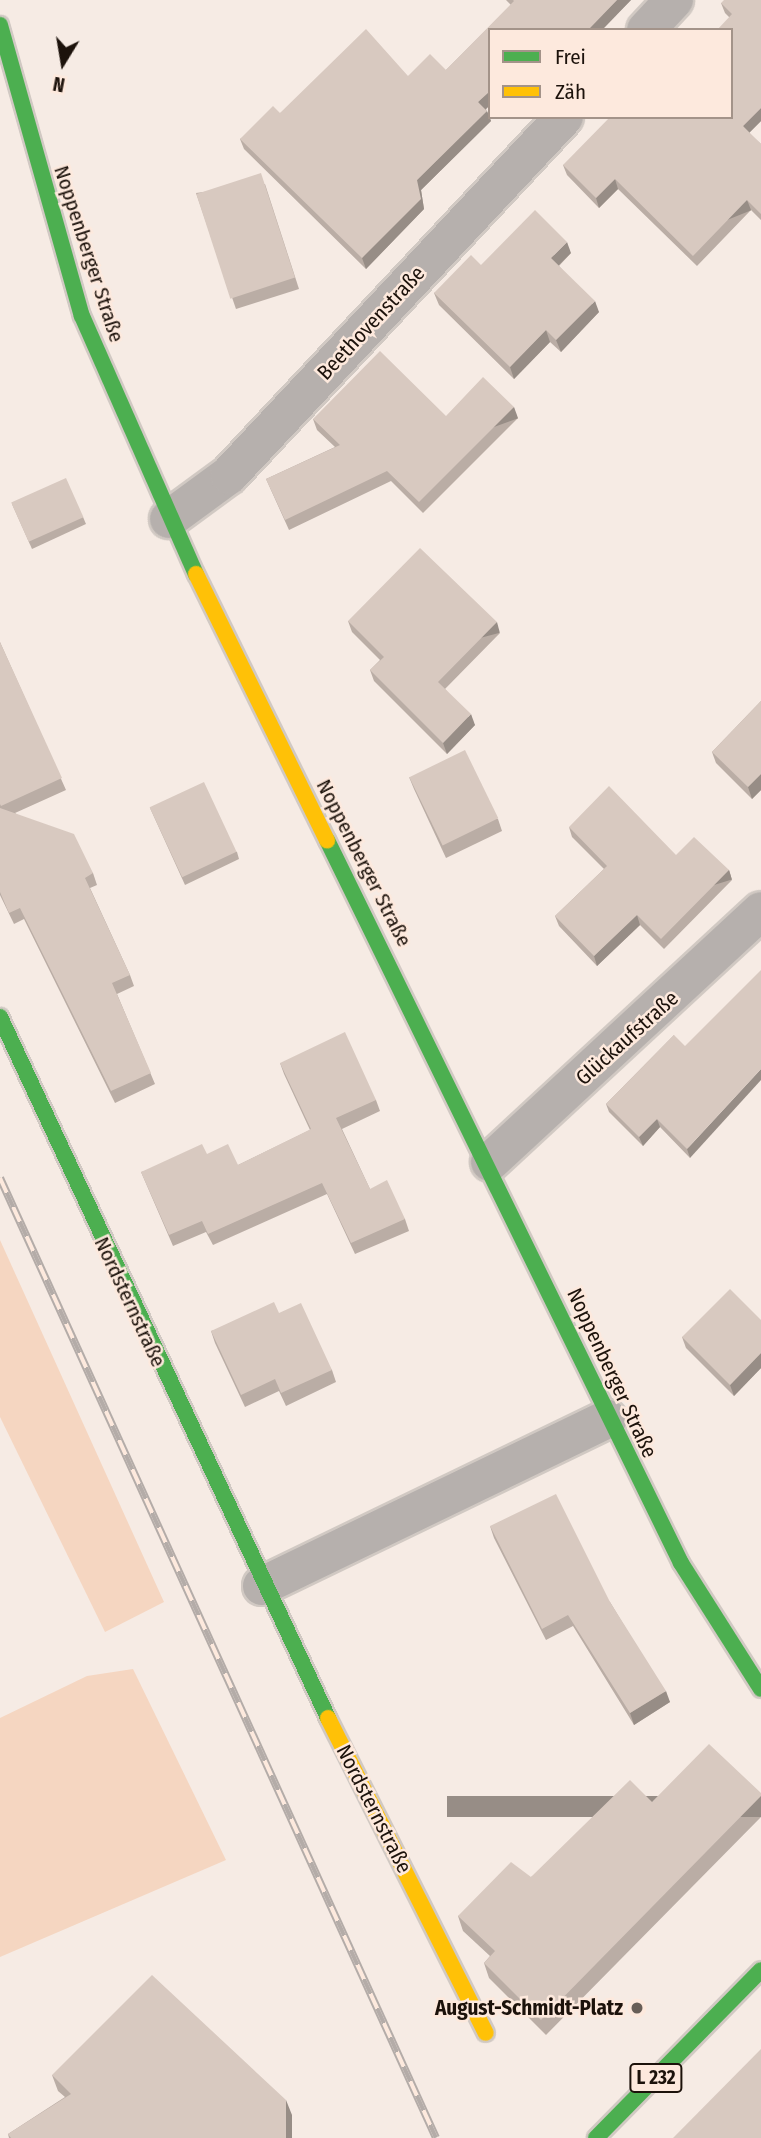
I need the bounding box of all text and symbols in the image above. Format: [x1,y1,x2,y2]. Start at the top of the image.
north arrow [28,28,98,98]
legend [488,28,733,119]
text: Frei [555,44,586,70]
text: N [51,72,67,96]
text: Zäh [555,79,586,105]
street label: Noppenberger Straße [49,163,129,345]
street label: Beethovenstraße [312,261,430,385]
street label: Noppenberger Straße [311,775,417,951]
street label: Glückaufstraße [571,985,683,1091]
street label: Nordsternstraße [89,1233,171,1371]
street label: Noppenberger Straße [562,1284,662,1462]
street label: Nordsternstraße [331,1741,417,1877]
place label: August-Schmidt-Platz [435,1995,623,2021]
marker: August-Schmidt-Platz [629,2000,645,2016]
road number: L 232 [628,2062,684,2094]

